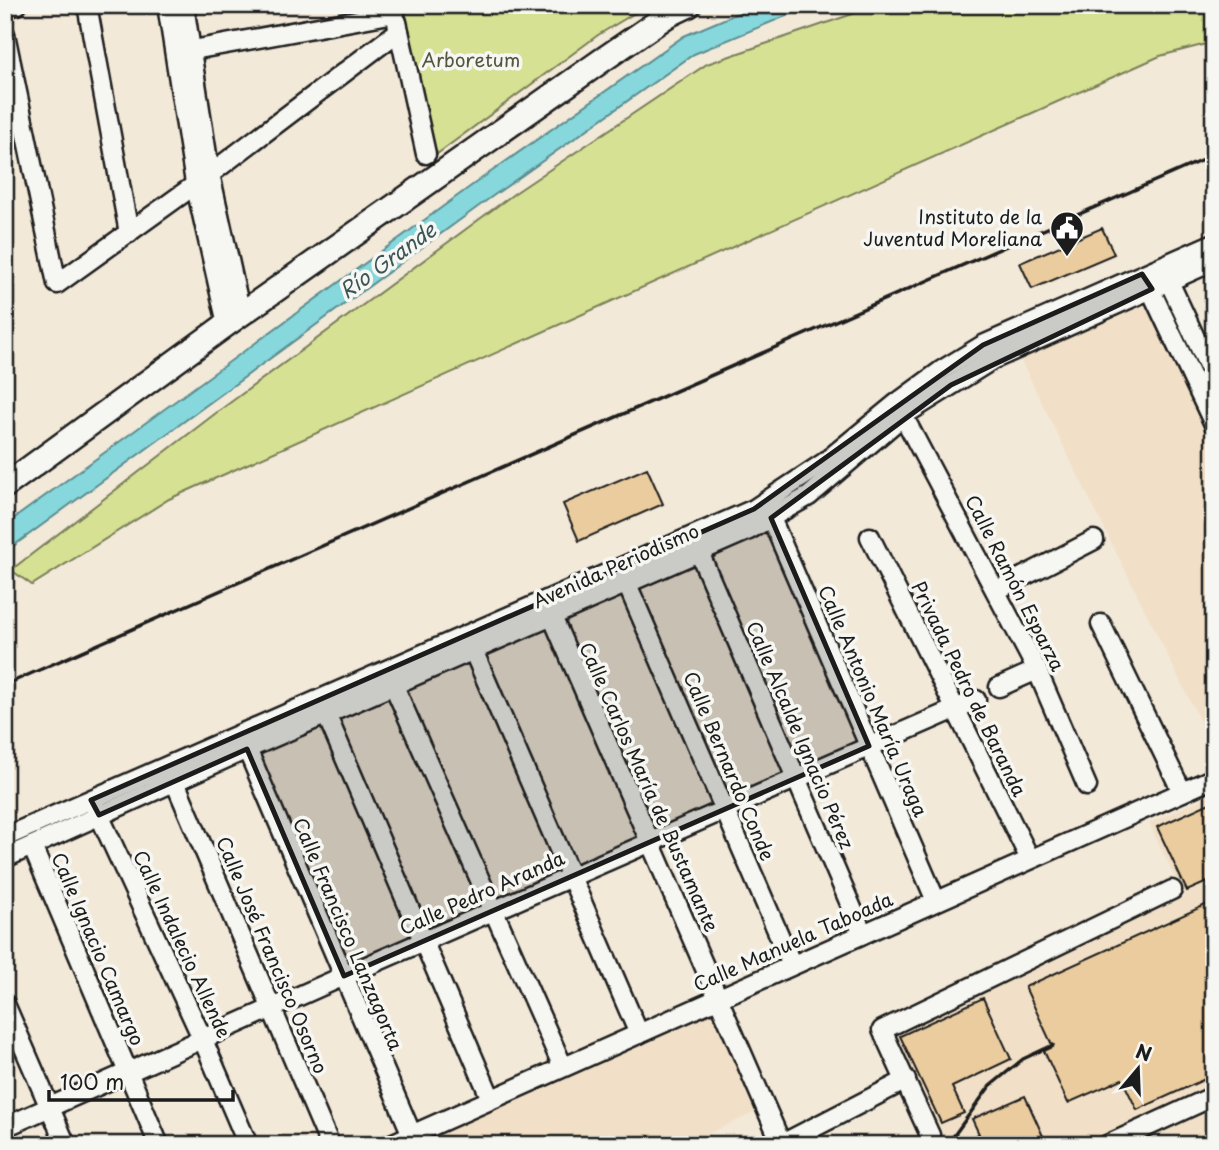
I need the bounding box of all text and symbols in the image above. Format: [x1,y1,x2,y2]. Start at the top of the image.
park label: Arboretum [422,45,520,73]
place label: Instituto de la Juventud Moreliana [863,202,1043,252]
public building icon: Instituto de la Juventud Moreliana [1048,209,1086,258]
water label: Río Grande [332,212,443,306]
street label: Calle Ramón Esparza [959,490,1073,676]
street label: Avenida Periodismo [528,516,703,614]
street label: Privada Pedro de Baranda [906,576,1034,801]
street label: Calle Antonio María Uraga [812,580,936,822]
street label: Calle Alcalde Ignacio Pérez [740,616,862,853]
street label: Calle Carlos María de Bustamante [573,637,727,936]
street label: Calle Bernardo Conde [677,667,782,865]
street label: Calle Francisco Lanzagorta [287,813,411,1054]
street label: Calle José Francisco Osorno [210,832,336,1077]
street label: Calle Pedro Aranda [395,843,569,941]
street label: Calle Indalecio Allende [127,845,239,1042]
street label: Calle Ignacio Camargo [46,848,152,1050]
street label: Calle Manuela Taboada [688,884,897,998]
north arrow [1104,1034,1174,1104]
text: N [1132,1036,1156,1068]
scale bar [49,1059,233,1103]
text: 100 m [60,1065,124,1097]

